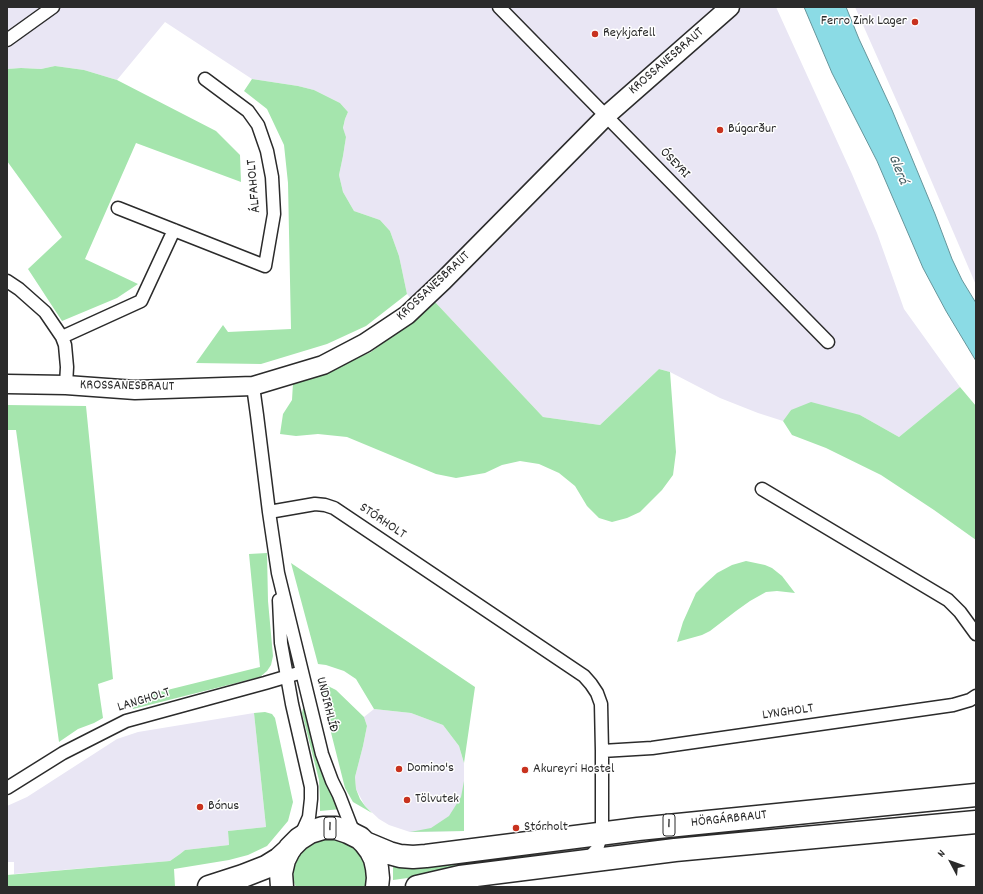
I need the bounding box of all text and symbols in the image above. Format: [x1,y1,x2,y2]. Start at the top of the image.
place label: Ferro Zink Lager [821,14,907,30]
marker: Ferro Zink Lager [910,17,920,27]
street label: KROSSANESBRAUT [626,25,708,99]
place label: Reykjafell [603,26,655,42]
marker: Reykjafell [590,29,600,39]
place label: Búgarður [728,122,776,138]
marker: Búgarður [715,125,725,135]
street label: ÓSEYRI [655,145,693,183]
water label: Glerá [883,152,911,188]
street label: ÁLFAHOLT [244,159,266,213]
street label: KROSSANESBRAUT [394,249,474,325]
street label: KROSSANESBRAUT [80,378,174,396]
street label: STÓRHOLT [355,500,409,544]
street label: UNDIRHLÍÐ [311,676,341,734]
street label: LANGHOLT [116,685,172,717]
street label: LYNGHOLT [761,701,815,725]
place label: Domino's [407,761,454,777]
place label: Akureyri Hostel [533,762,614,778]
marker: Domino's [394,764,404,774]
marker: Akureyri Hostel [520,765,530,775]
place label: Tölvutek [415,792,459,808]
marker: Tölvutek [402,795,412,805]
place label: Bónus [208,799,239,815]
marker: Bónus [195,802,205,812]
street label: HÖRGÁRBRAUT [690,808,768,832]
road number: 1 [663,814,675,836]
road number: 1 [324,817,336,839]
place label: Stórholt [524,820,568,836]
marker: Stórholt [511,823,521,833]
north arrow [931,842,971,882]
text: N [934,847,950,861]

